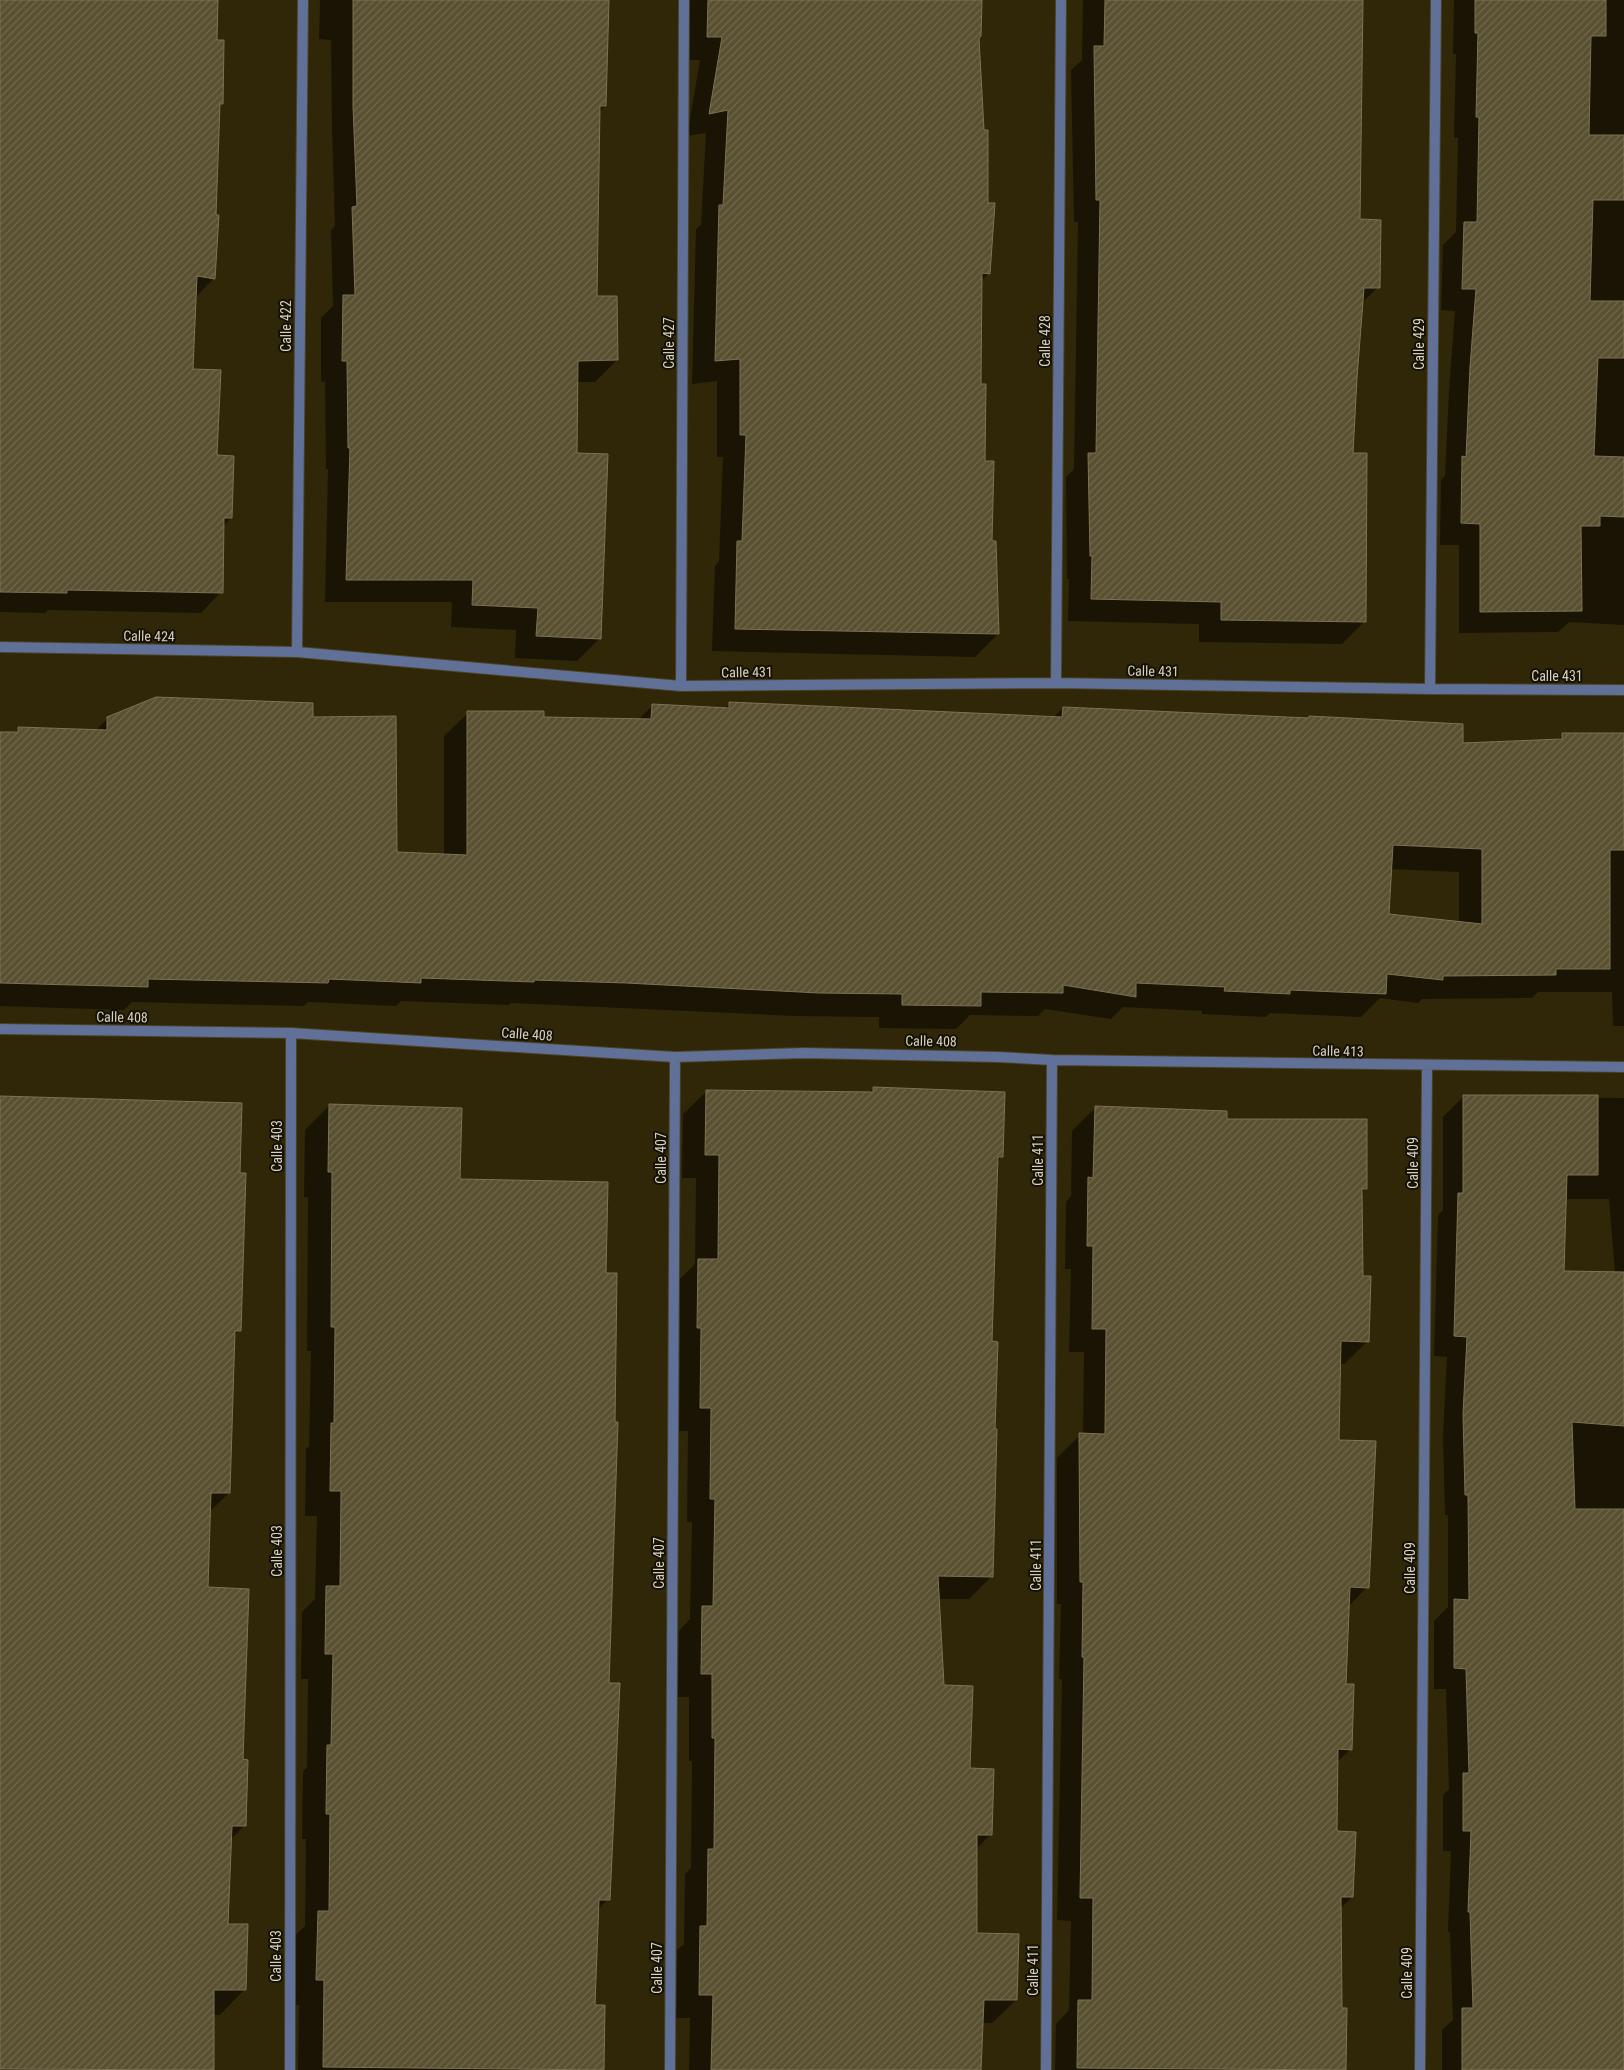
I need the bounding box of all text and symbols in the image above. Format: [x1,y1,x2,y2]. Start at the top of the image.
street label: Calle 422 [278,300,294,352]
street label: Calle 428 [1037,315,1053,367]
street label: Calle 427 [661,317,677,369]
street label: Calle 429 [1411,318,1427,370]
street label: Calle 424 [123,628,175,644]
street label: Calle 431 [1127,663,1179,679]
street label: Calle 431 [721,664,773,680]
street label: Calle 431 [1531,668,1583,684]
street label: Calle 408 [96,1009,148,1025]
street label: Calle 408 [501,1024,553,1044]
street label: Calle 408 [905,1033,957,1049]
street label: Calle 413 [1312,1043,1364,1059]
street label: Calle 403 [269,1120,285,1172]
street label: Calle 407 [653,1132,669,1184]
street label: Calle 411 [1030,1134,1046,1186]
street label: Calle 409 [1405,1137,1421,1189]
street label: Calle 403 [269,1525,285,1577]
street label: Calle 407 [651,1537,667,1589]
street label: Calle 411 [1028,1539,1044,1591]
street label: Calle 409 [1402,1542,1418,1594]
street label: Calle 403 [268,1930,284,1982]
street label: Calle 407 [649,1942,665,1994]
street label: Calle 411 [1025,1944,1041,1996]
street label: Calle 409 [1399,1947,1415,1999]

